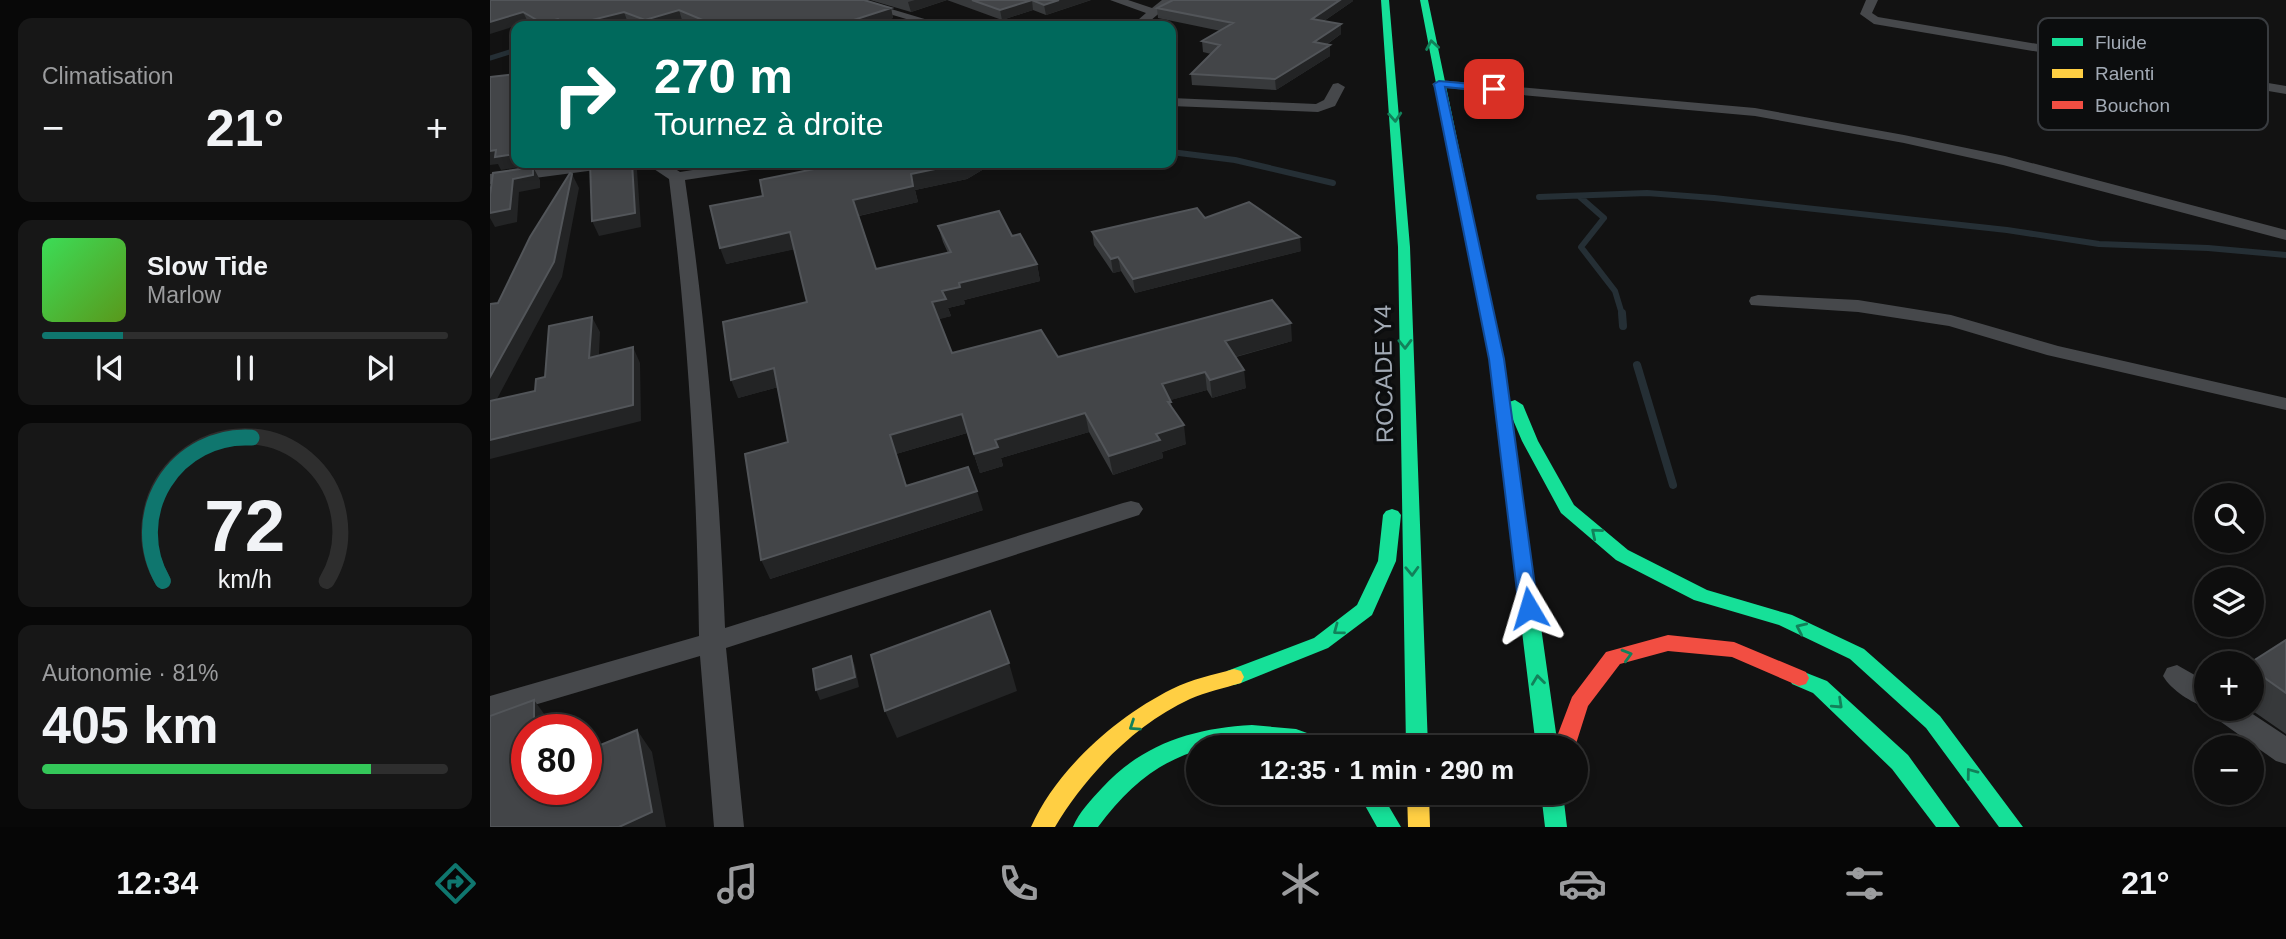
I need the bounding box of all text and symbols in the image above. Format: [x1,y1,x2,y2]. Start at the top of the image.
legend [2038,18,2268,130]
text: Fluide [2095,32,2147,53]
one-way arrow [1425,39,1440,51]
icon: right [539,49,630,140]
text: 270 m [654,49,793,103]
pin [1464,59,1524,119]
text: Climatisation [42,63,174,89]
text: Ralenti [2095,63,2154,84]
icon: arrive [1475,70,1513,108]
text: Bouchon [2095,95,2170,116]
text: 21° [206,99,284,157]
text: Tournez à droite [654,106,883,142]
text: − [42,107,64,149]
text: + [426,107,448,149]
one-way arrow [1387,112,1402,123]
text: Slow Tide [147,251,268,281]
text: Marlow [147,282,221,308]
street label: ROCADE Y4 [1369,305,1398,443]
one-way arrow [1397,339,1413,350]
icon: previous [91,349,129,387]
icon: pause [226,349,264,387]
icon: next [361,349,399,387]
map controls [2194,483,2264,805]
button: search [2194,483,2264,553]
text: 72 [205,485,285,566]
one-way arrow [1592,529,1605,541]
text: km/h [218,564,272,592]
one-way arrow [1404,566,1419,577]
button: layers [2194,567,2264,637]
position arrow [1492,571,1566,645]
one-way arrow [1334,621,1346,634]
one-way arrow [1796,622,1808,636]
one-way arrow [1621,648,1633,663]
button: + [2194,651,2264,721]
text: Autonomie · 81% [42,660,218,686]
one-way arrow [1530,674,1545,685]
text: 405 km [42,696,218,754]
one-way arrow [1830,696,1843,709]
speed limit sign: 80 [511,714,602,805]
one-way arrow [1129,717,1142,730]
button: − [2194,735,2264,805]
text: 12:35 · 1 min · 290 m [1260,755,1514,785]
one-way arrow [1967,768,1979,780]
icon: directions [431,859,480,908]
icon: music [713,859,762,908]
icon: phone [994,859,1043,908]
icon: climate [1276,859,1325,908]
icon: car [1558,859,1607,908]
icon: filters [1840,859,1889,908]
text: 12:34 [116,865,198,901]
text: 21° [2121,865,2170,901]

